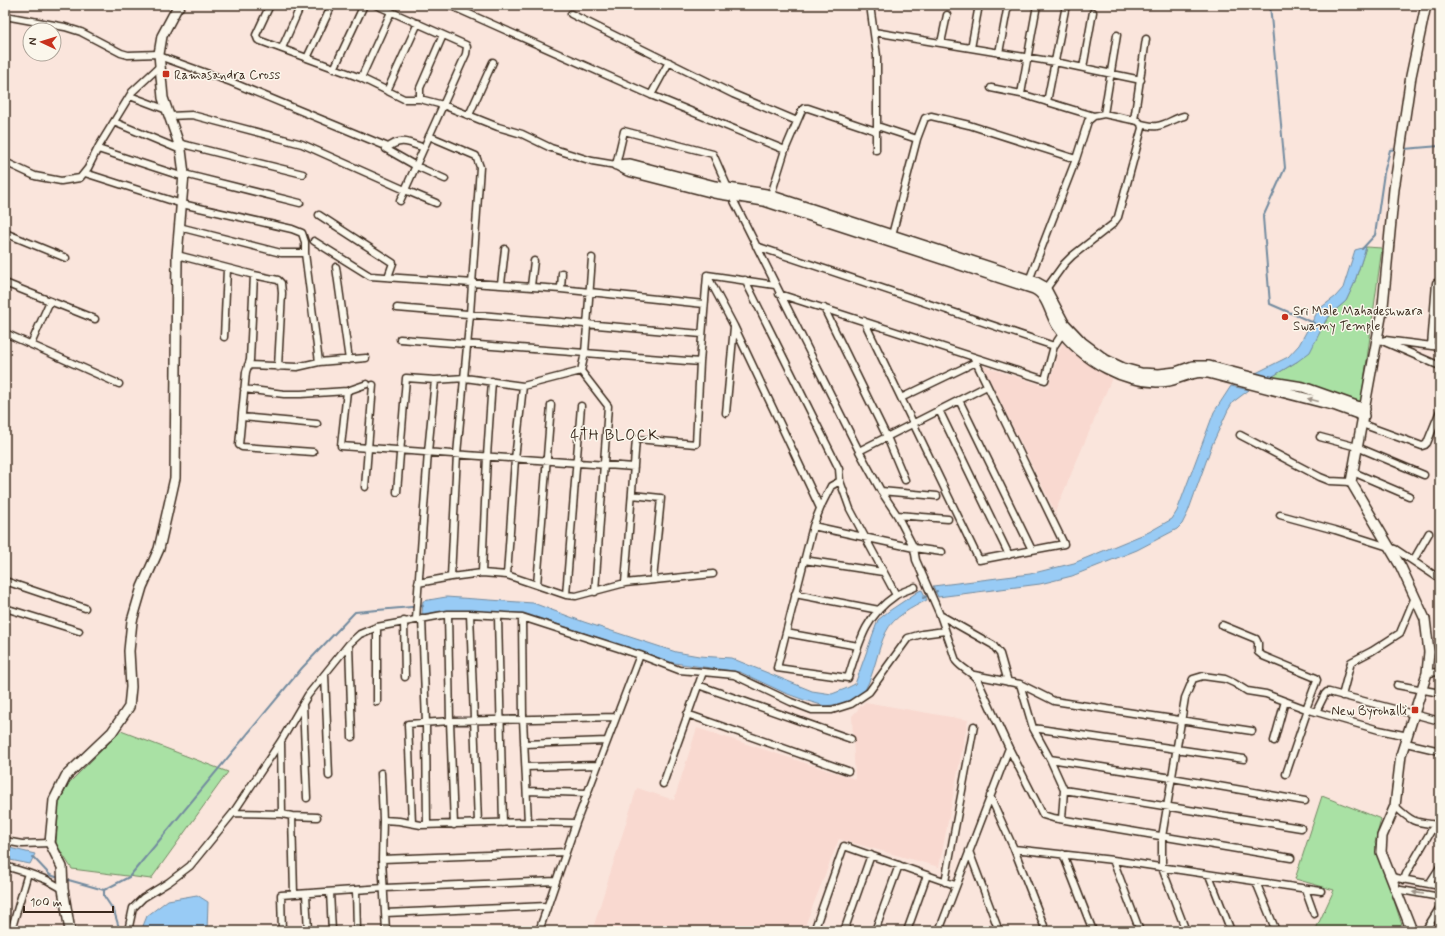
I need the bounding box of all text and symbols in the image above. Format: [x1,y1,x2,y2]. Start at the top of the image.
north arrow [22,22,62,62]
text: N [26,37,40,46]
place label: Ramasandra Cross [174,67,281,84]
marker: Ramasandra Cross [161,69,171,79]
place label: Sri Male Mahadeshwara Swamy Temple [1293,303,1423,335]
marker: Sri Male Mahadeshwara Swamy Temple [1280,312,1290,322]
one-way arrow [1307,397,1319,403]
district label: 4TH BLOCK [570,426,660,446]
place label: New Byrohalli [1331,703,1407,720]
marker: New Byrohalli [1410,705,1420,715]
scale bar [24,888,113,914]
one-way arrow [1411,890,1424,896]
text: 100 m [30,895,62,911]

